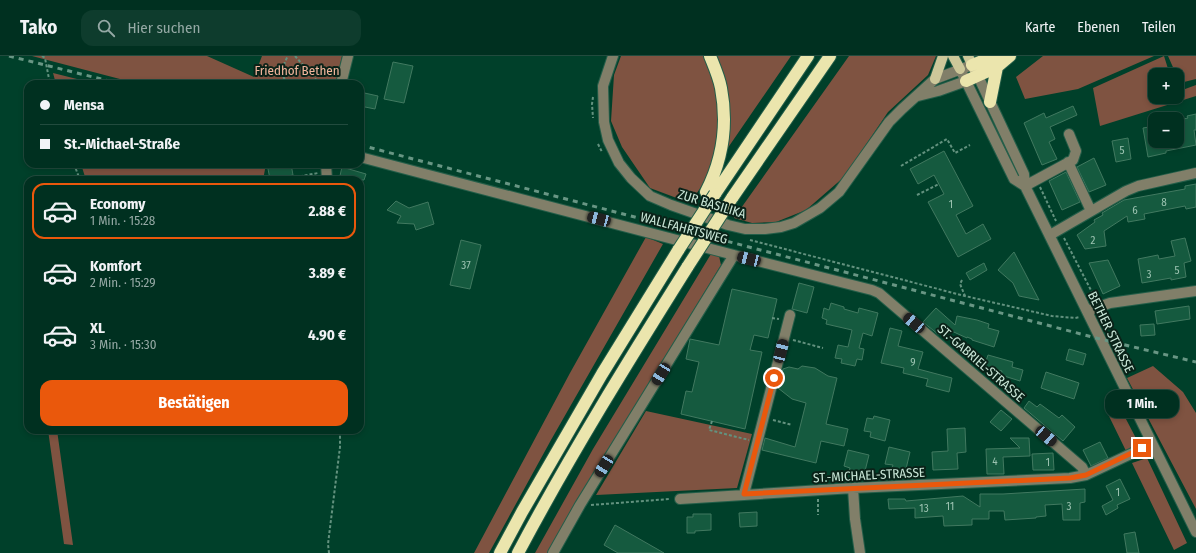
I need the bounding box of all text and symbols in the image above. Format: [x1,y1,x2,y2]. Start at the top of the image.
search box [81,10,361,46]
text: Tako [20,16,57,39]
icon: search [95,17,117,39]
text: Hier suchen [127,19,200,37]
text: Karte [1025,19,1055,36]
text: Ebenen [1077,19,1120,36]
text: Teilen [1142,19,1176,36]
park label: Friedhof Bethen [254,63,340,78]
map controls [1148,68,1184,148]
button: + [1148,68,1184,104]
text: Mensa [64,96,104,114]
button: − [1148,112,1184,148]
text: St.-Michael-Straße [64,135,180,153]
house number: 5 [1119,144,1125,157]
street label: ZUR BASILIKA [676,187,748,222]
icon: car [42,193,78,229]
text: Economy [90,195,145,213]
house number: 8 [1161,196,1167,209]
house number: 1 [949,198,953,211]
text: 2.88 € [309,202,346,220]
house number: 6 [1132,204,1138,217]
street label: WALLFAHRTSWEG [639,209,729,247]
car [586,210,612,228]
text: 1 Min. · 15:28 [90,213,155,228]
house number: 2 [1091,234,1096,247]
car [736,250,762,268]
icon: car [42,255,78,291]
text: Komfort [90,257,141,275]
house number: 37 [461,259,471,272]
text: 3.89 € [309,264,346,282]
house number: 5 [1174,264,1180,277]
house number: 3 [1147,268,1152,281]
text: 2 Min. · 15:29 [90,275,156,290]
street label: BETHER STRASSE [1085,289,1137,375]
car [901,311,927,335]
icon: car [42,317,78,353]
text: XL [90,319,105,337]
street label: ST.-GABRIEL-STRASSE [935,321,1027,405]
text: 4.90 € [308,326,346,344]
text: 3 Min. · 15:30 [90,337,156,352]
car [772,338,790,364]
house number: 9 [910,356,916,369]
car [650,361,672,387]
route start [765,369,783,387]
button: Bestätigen [40,380,348,426]
callout: 1 Min. [1105,390,1179,418]
text: 1 Min. [1127,396,1157,411]
car [1033,424,1059,448]
route end [1133,439,1151,457]
car [593,453,615,479]
house number: 4 [992,455,998,468]
house number: 1 [1046,456,1050,469]
street label: ST.-MICHAEL-STRASSE [813,465,925,485]
house number: 1 [1116,486,1120,499]
house number: 11 [946,500,954,513]
house number: 3 [1067,500,1072,513]
house number: 13 [919,502,929,515]

